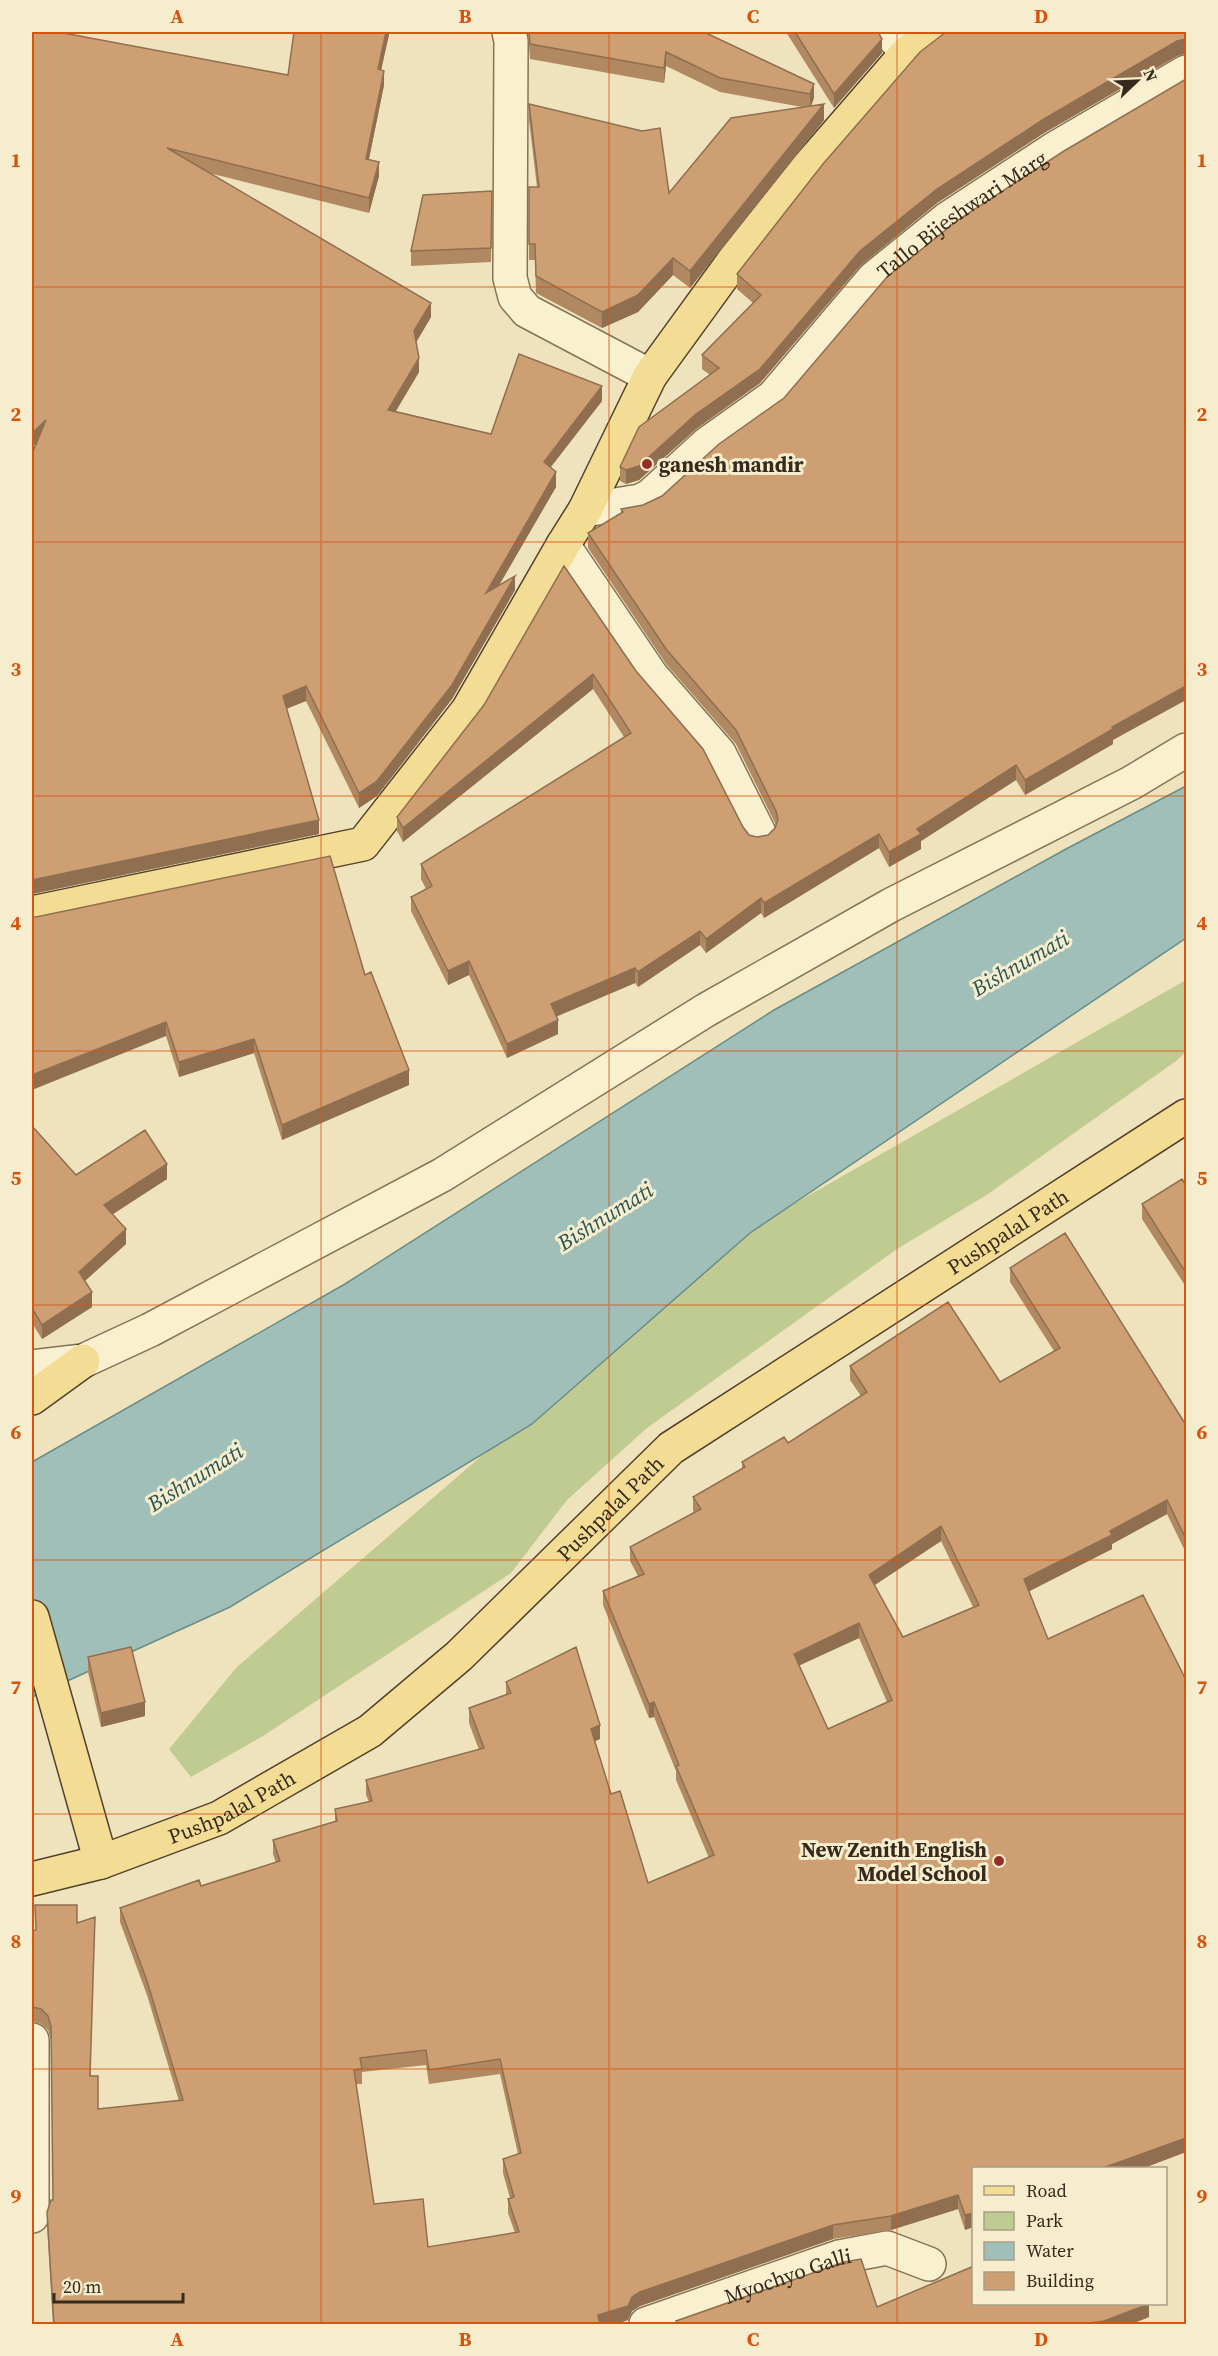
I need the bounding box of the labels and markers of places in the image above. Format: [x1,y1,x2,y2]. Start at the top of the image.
place label: ganesh mandir [659,450,804,479]
marker: ganesh mandir [640,457,654,471]
place label: New Zenith English Model School [801,1835,987,1888]
marker: New Zenith English Model School [992,1854,1006,1868]

